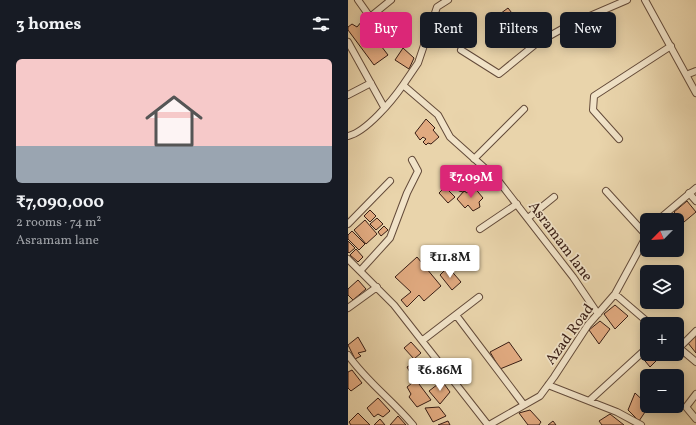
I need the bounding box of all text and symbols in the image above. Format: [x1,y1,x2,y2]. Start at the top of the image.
chip: Buy [360,12,412,48]
chip: Rent [420,12,477,48]
chip: Filters [485,12,552,48]
chip: New [560,12,616,48]
text: 3 homes [16,13,81,36]
icon: filters [310,13,332,35]
icon: home [138,85,210,157]
pin: ₹7.09M [438,165,504,199]
text: ₹7.09M [449,169,493,187]
text: ₹7,090,000 [16,191,104,214]
street label: Asramam lane [523,197,597,286]
north arrow [640,213,684,257]
map controls [640,213,684,413]
text: 2 rooms · 74 m² [16,214,101,232]
text: Asramam lane [16,232,99,250]
pin: ₹11.8M [417,245,483,279]
text: ₹11.8M [429,249,471,267]
button: layers [640,265,684,309]
street label: Azad Road [541,300,600,370]
button: + [640,317,684,361]
pin: ₹6.86M [407,358,473,392]
text: ₹6.86M [418,362,462,380]
button: − [640,369,684,413]

